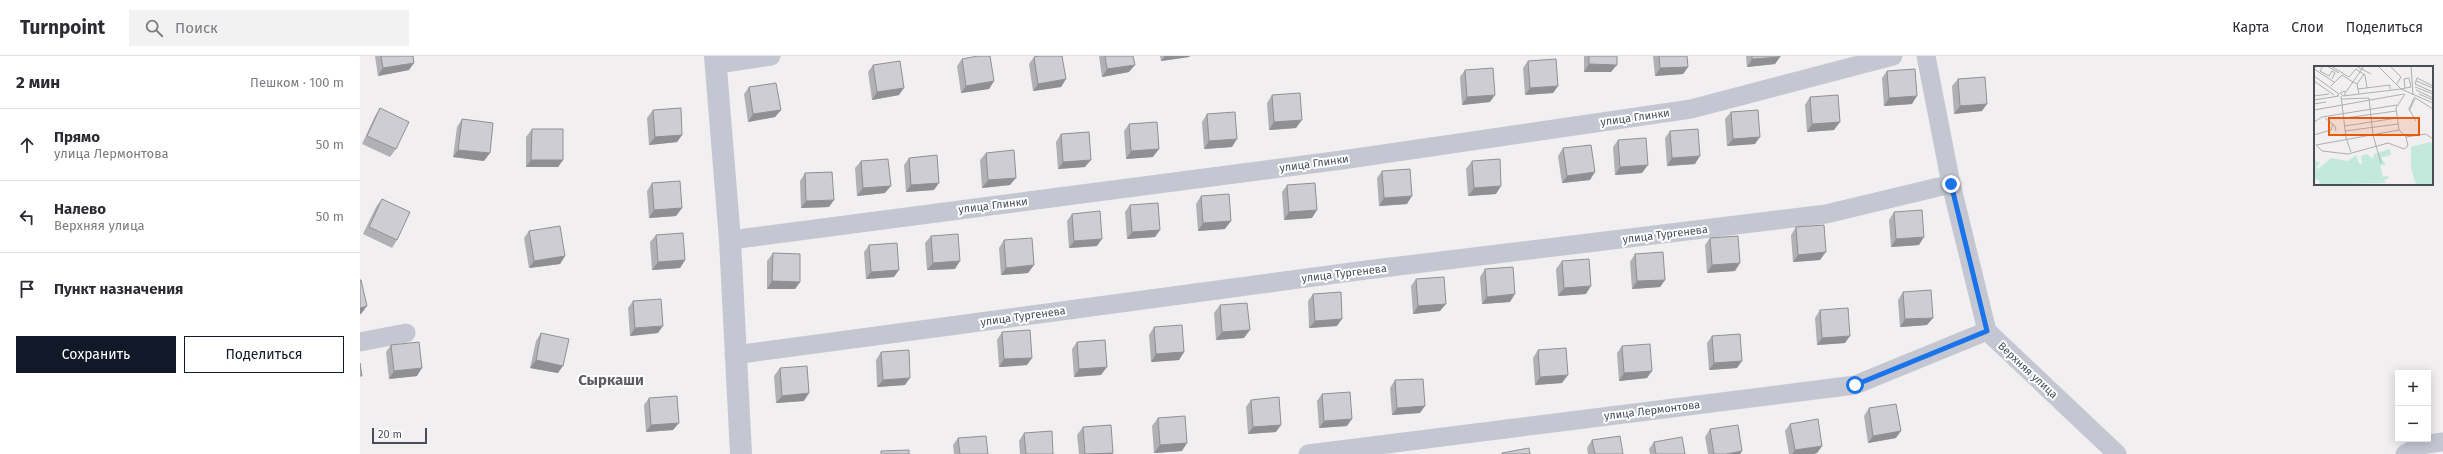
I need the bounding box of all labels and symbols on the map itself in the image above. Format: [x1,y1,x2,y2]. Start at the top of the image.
inset map [2314,66,2433,185]
street label: улица Глинки [1600,106,1671,129]
street label: улица Глинки [1279,152,1350,175]
route end [1942,175,1960,193]
street label: улица Глинки [958,195,1029,216]
street label: улица Тургенева [1622,223,1708,246]
street label: улица Тургенева [1301,262,1387,285]
street label: улица Тургенева [980,304,1066,329]
street label: Верхняя улица [1995,339,2060,401]
district label: Сыркаши [578,371,644,389]
route start [1846,376,1864,394]
street label: улица Лермонтова [1603,398,1701,423]
scale bar [372,426,427,445]

